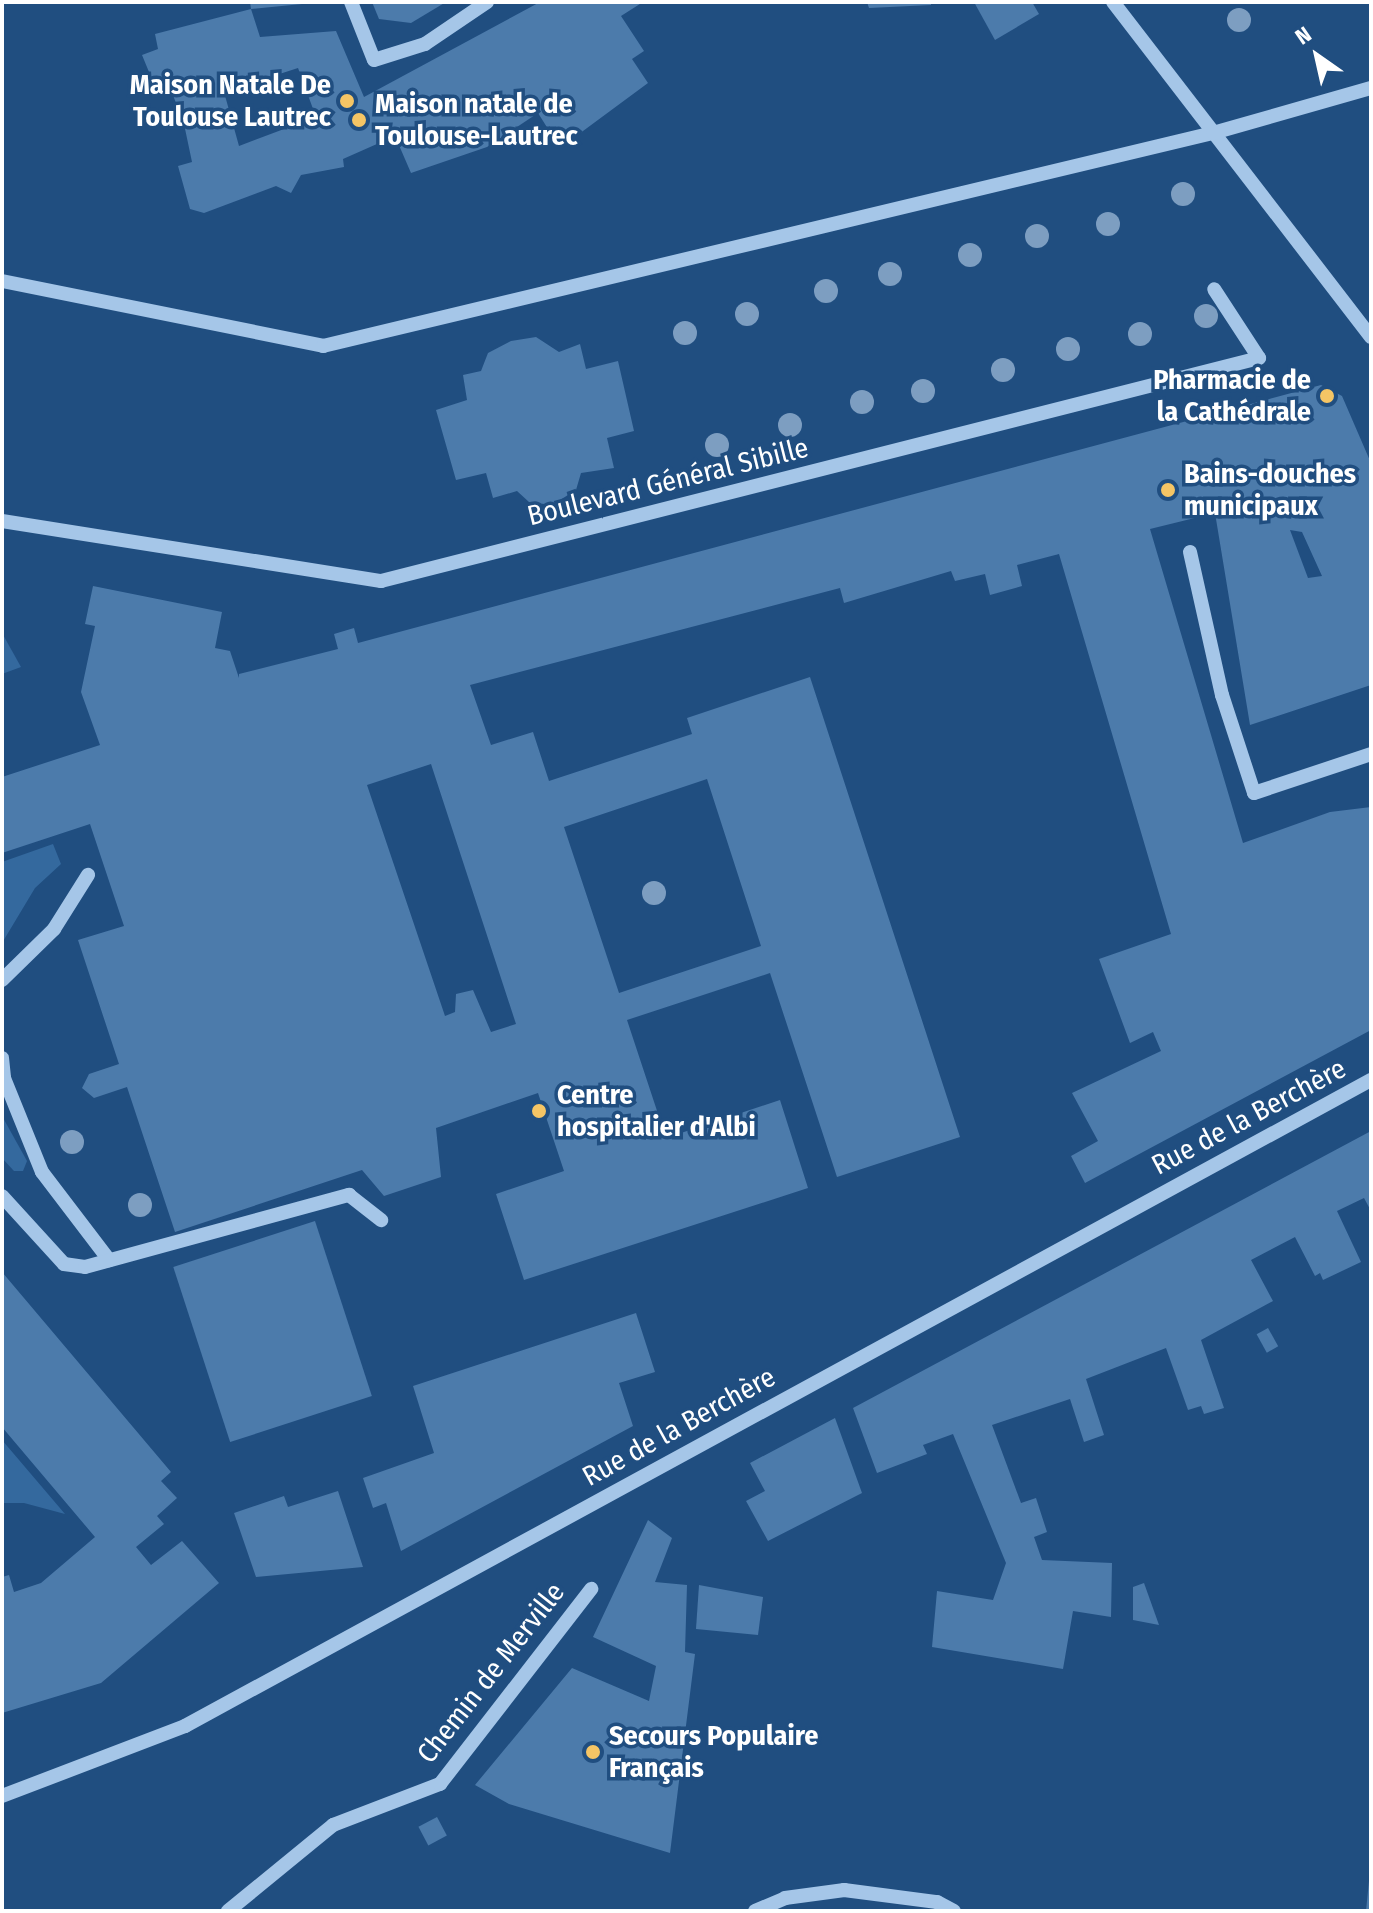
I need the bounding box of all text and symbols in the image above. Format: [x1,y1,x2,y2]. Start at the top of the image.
north arrow [1277,16,1357,96]
text: N [1290,21,1316,51]
place label: Maison Natale De Toulouse Lautrec [130,68,331,134]
place label: Maison natale de Toulouse-Lautrec [375,87,578,153]
marker: Maison Natale De Toulouse Lautrec [338,92,356,110]
marker: Maison natale de Toulouse-Lautrec [350,111,368,129]
place label: Pharmacie de la Cathédrale [1153,363,1311,429]
marker: Pharmacie de la Cathédrale [1318,387,1336,405]
street label: Boulevard Général Sibille [524,431,812,533]
place label: Bains-douches municipaux [1184,457,1356,523]
marker: Bains-douches municipaux [1159,481,1177,499]
street label: Rue de la Berchère [1146,1052,1352,1182]
place label: Centre hospitalier d'Albi [557,1078,756,1144]
marker: Centre hospitalier d'Albi [528,1100,550,1122]
street label: Rue de la Berchère [577,1360,781,1494]
street label: Chemin de Merville [410,1576,572,1770]
place label: Secours Populaire Français [609,1719,818,1785]
marker: Secours Populaire Français [584,1743,602,1761]

